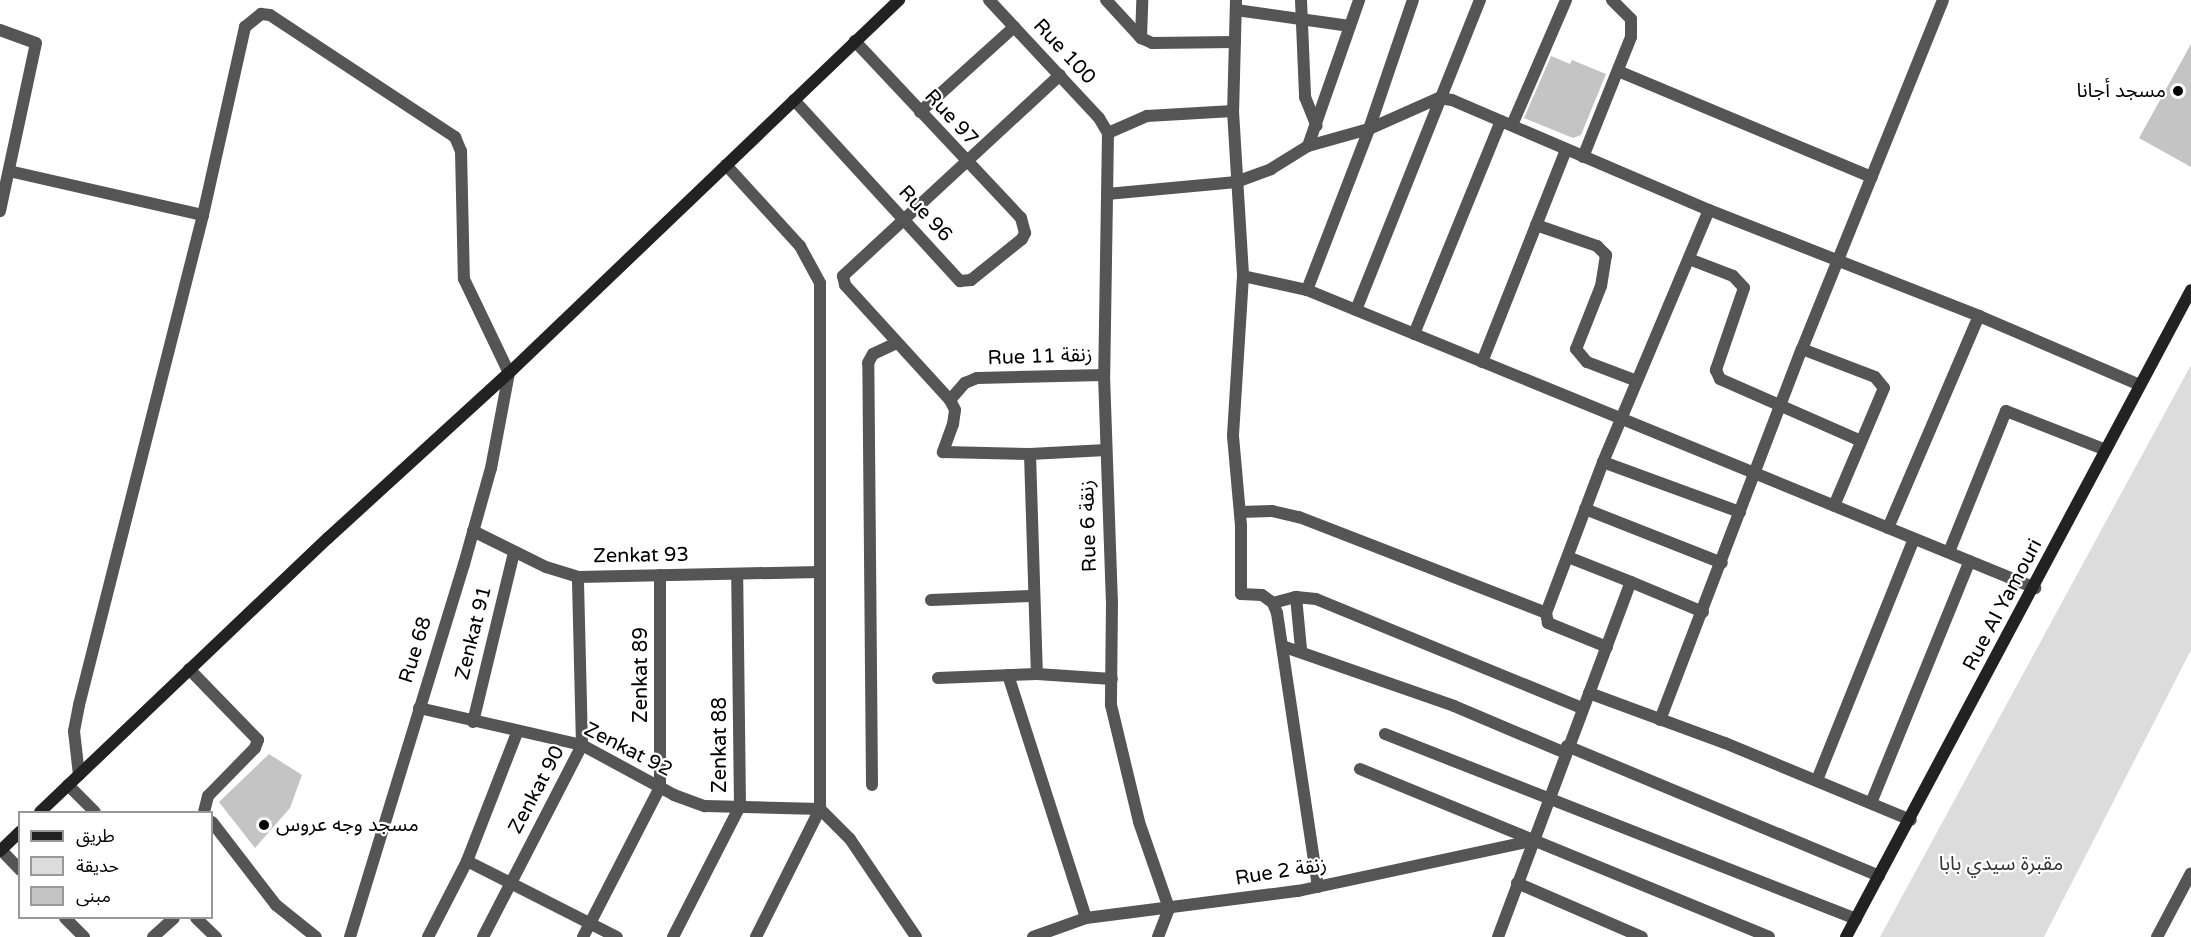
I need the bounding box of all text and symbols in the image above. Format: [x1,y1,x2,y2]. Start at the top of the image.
street label: Rue 100 [1028,14,1100,90]
place label: مسجد أجانا [2076,79,2166,103]
marker: مسجد أجانا [2171,84,2185,98]
street label: Rue 97 [919,85,983,151]
street label: Rue 96 [893,181,957,247]
street label: Rue 11 زنقة [987,343,1093,371]
street label: Rue 6 زنقة [1075,479,1103,573]
street label: Rue Al Yamouri [1958,535,2048,675]
street label: Zenkat 93 [593,543,689,569]
street label: Zenkat 91 [451,584,497,682]
street label: Rue 68 [395,614,437,686]
street label: Zenkat 89 [629,627,653,723]
street label: Zenkat 88 [708,697,732,793]
street label: Zenkat 92 [580,718,676,782]
street label: Zenkat 90 [504,742,570,838]
legend [18,811,213,919]
place label: مسجد وجه عروس [276,813,419,837]
marker: مسجد وجه عروس [257,818,271,832]
text: طريق [76,825,115,847]
park label: مقبرة سيدي بابا [1939,852,2063,876]
street label: Rue 2 زنقة [1233,853,1329,891]
text: حديقة [76,855,119,877]
text: مبنى [76,885,111,907]

